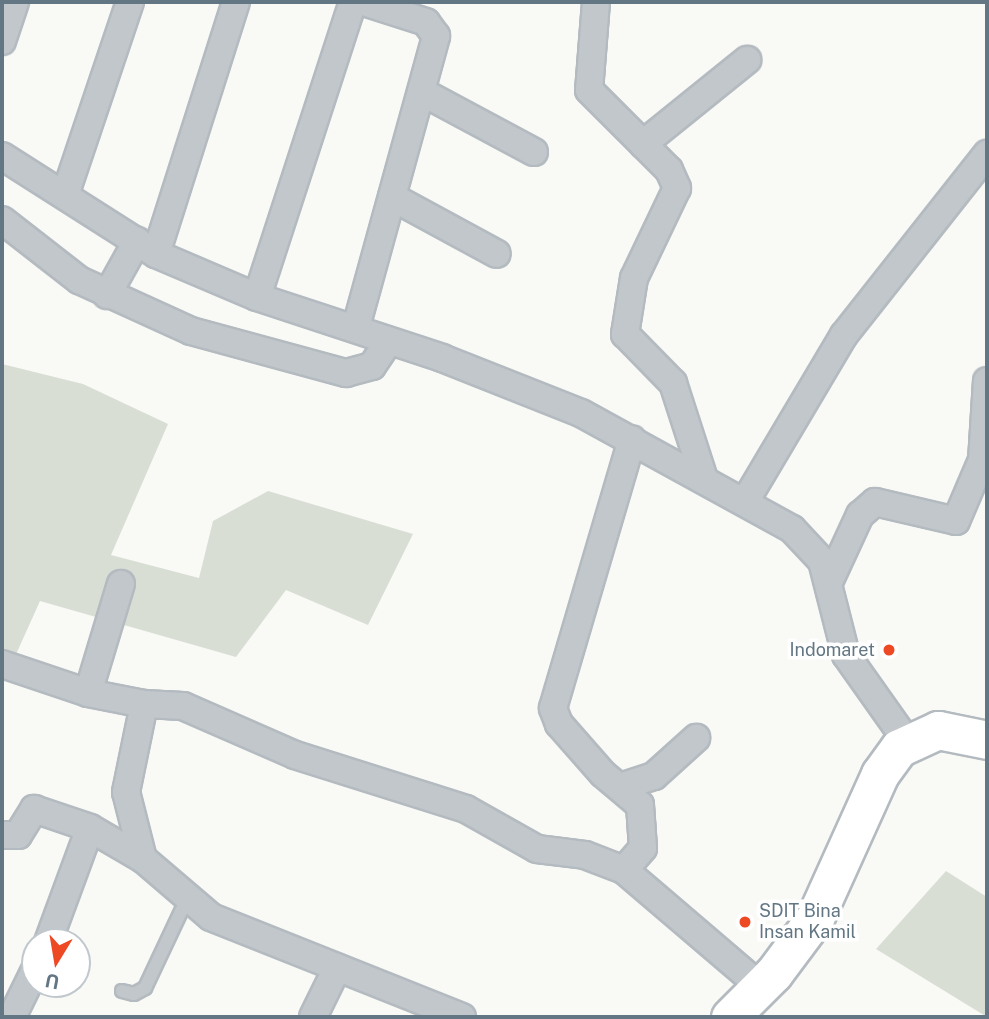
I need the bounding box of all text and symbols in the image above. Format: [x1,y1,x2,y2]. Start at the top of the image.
place label: Indomaret [789,639,875,661]
marker: Indomaret [881,642,897,658]
place label: SDIT Bina Insan Kamil [759,901,856,944]
marker: SDIT Bina Insan Kamil [737,914,753,930]
north arrow [21,928,91,998]
text: U [44,970,61,994]

